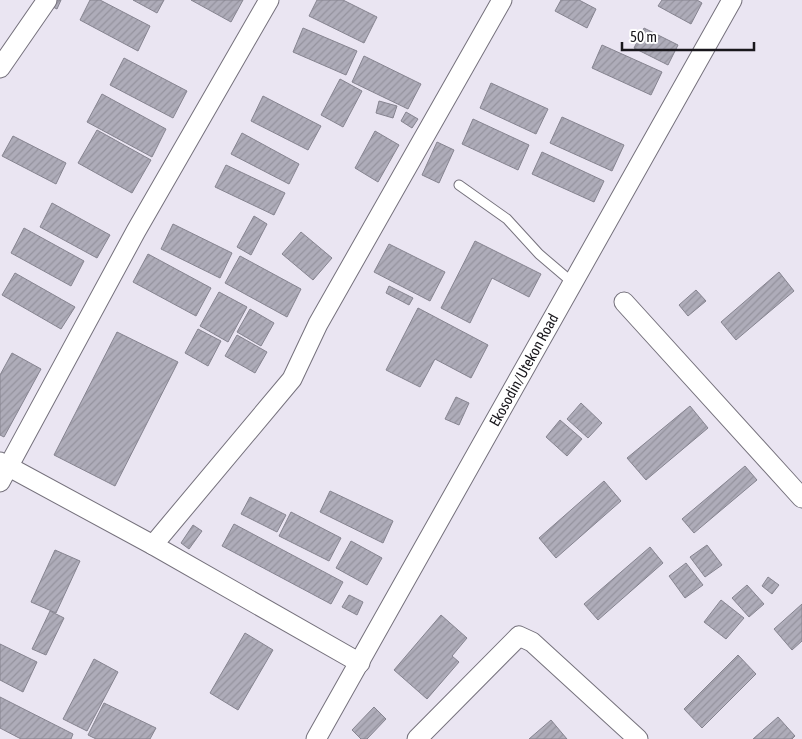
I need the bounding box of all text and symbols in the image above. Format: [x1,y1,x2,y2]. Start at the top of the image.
scale bar [622,20,754,52]
text: 50 m [630,28,657,45]
street label: Ekosodin/Utekon Road [486,310,562,429]

